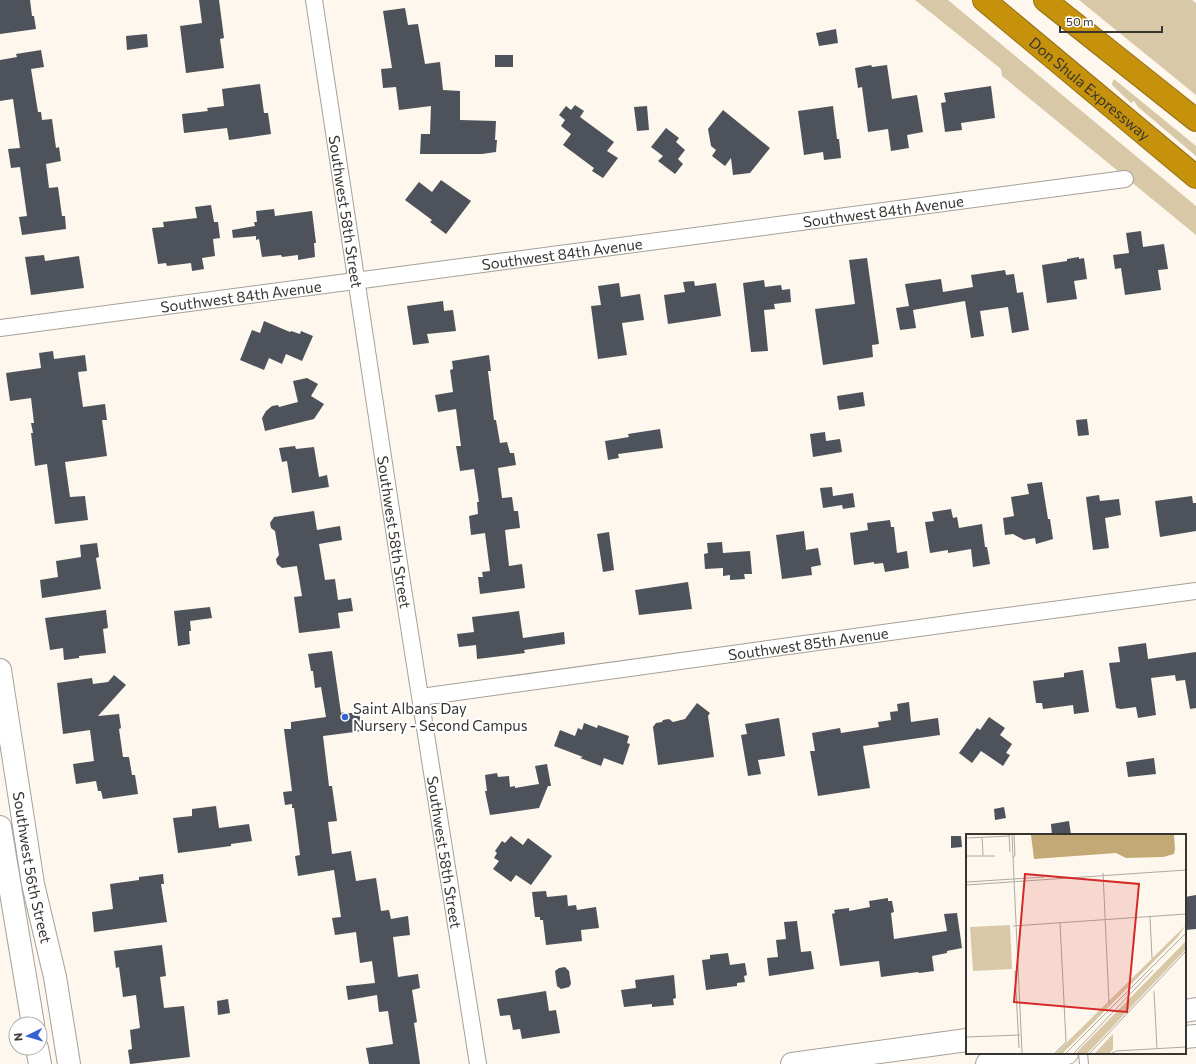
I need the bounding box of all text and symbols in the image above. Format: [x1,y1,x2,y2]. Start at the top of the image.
scale bar [1060,8,1162,34]
text: 50 m [1066,14,1094,28]
street label: Don Shula Expressway [1026,33,1154,144]
street label: Southwest 58th Street [326,134,366,289]
street label: Southwest 84th Avenue [802,191,965,231]
street label: Southwest 84th Avenue [481,234,644,273]
street label: Southwest 84th Avenue [159,277,322,316]
street label: Southwest 58th Street [374,454,415,610]
street label: Southwest 85th Avenue [727,623,890,663]
place label: Saint Albans Day Nursery - Second Campus [353,699,528,734]
marker: Saint Albans Day Nursery - Second Campus [340,712,350,722]
street label: Southwest 58th Street [424,775,465,930]
street label: Southwest 56th Street [10,790,56,945]
inset map [966,834,1186,1054]
north arrow [8,1016,48,1056]
text: N [11,1032,24,1042]

